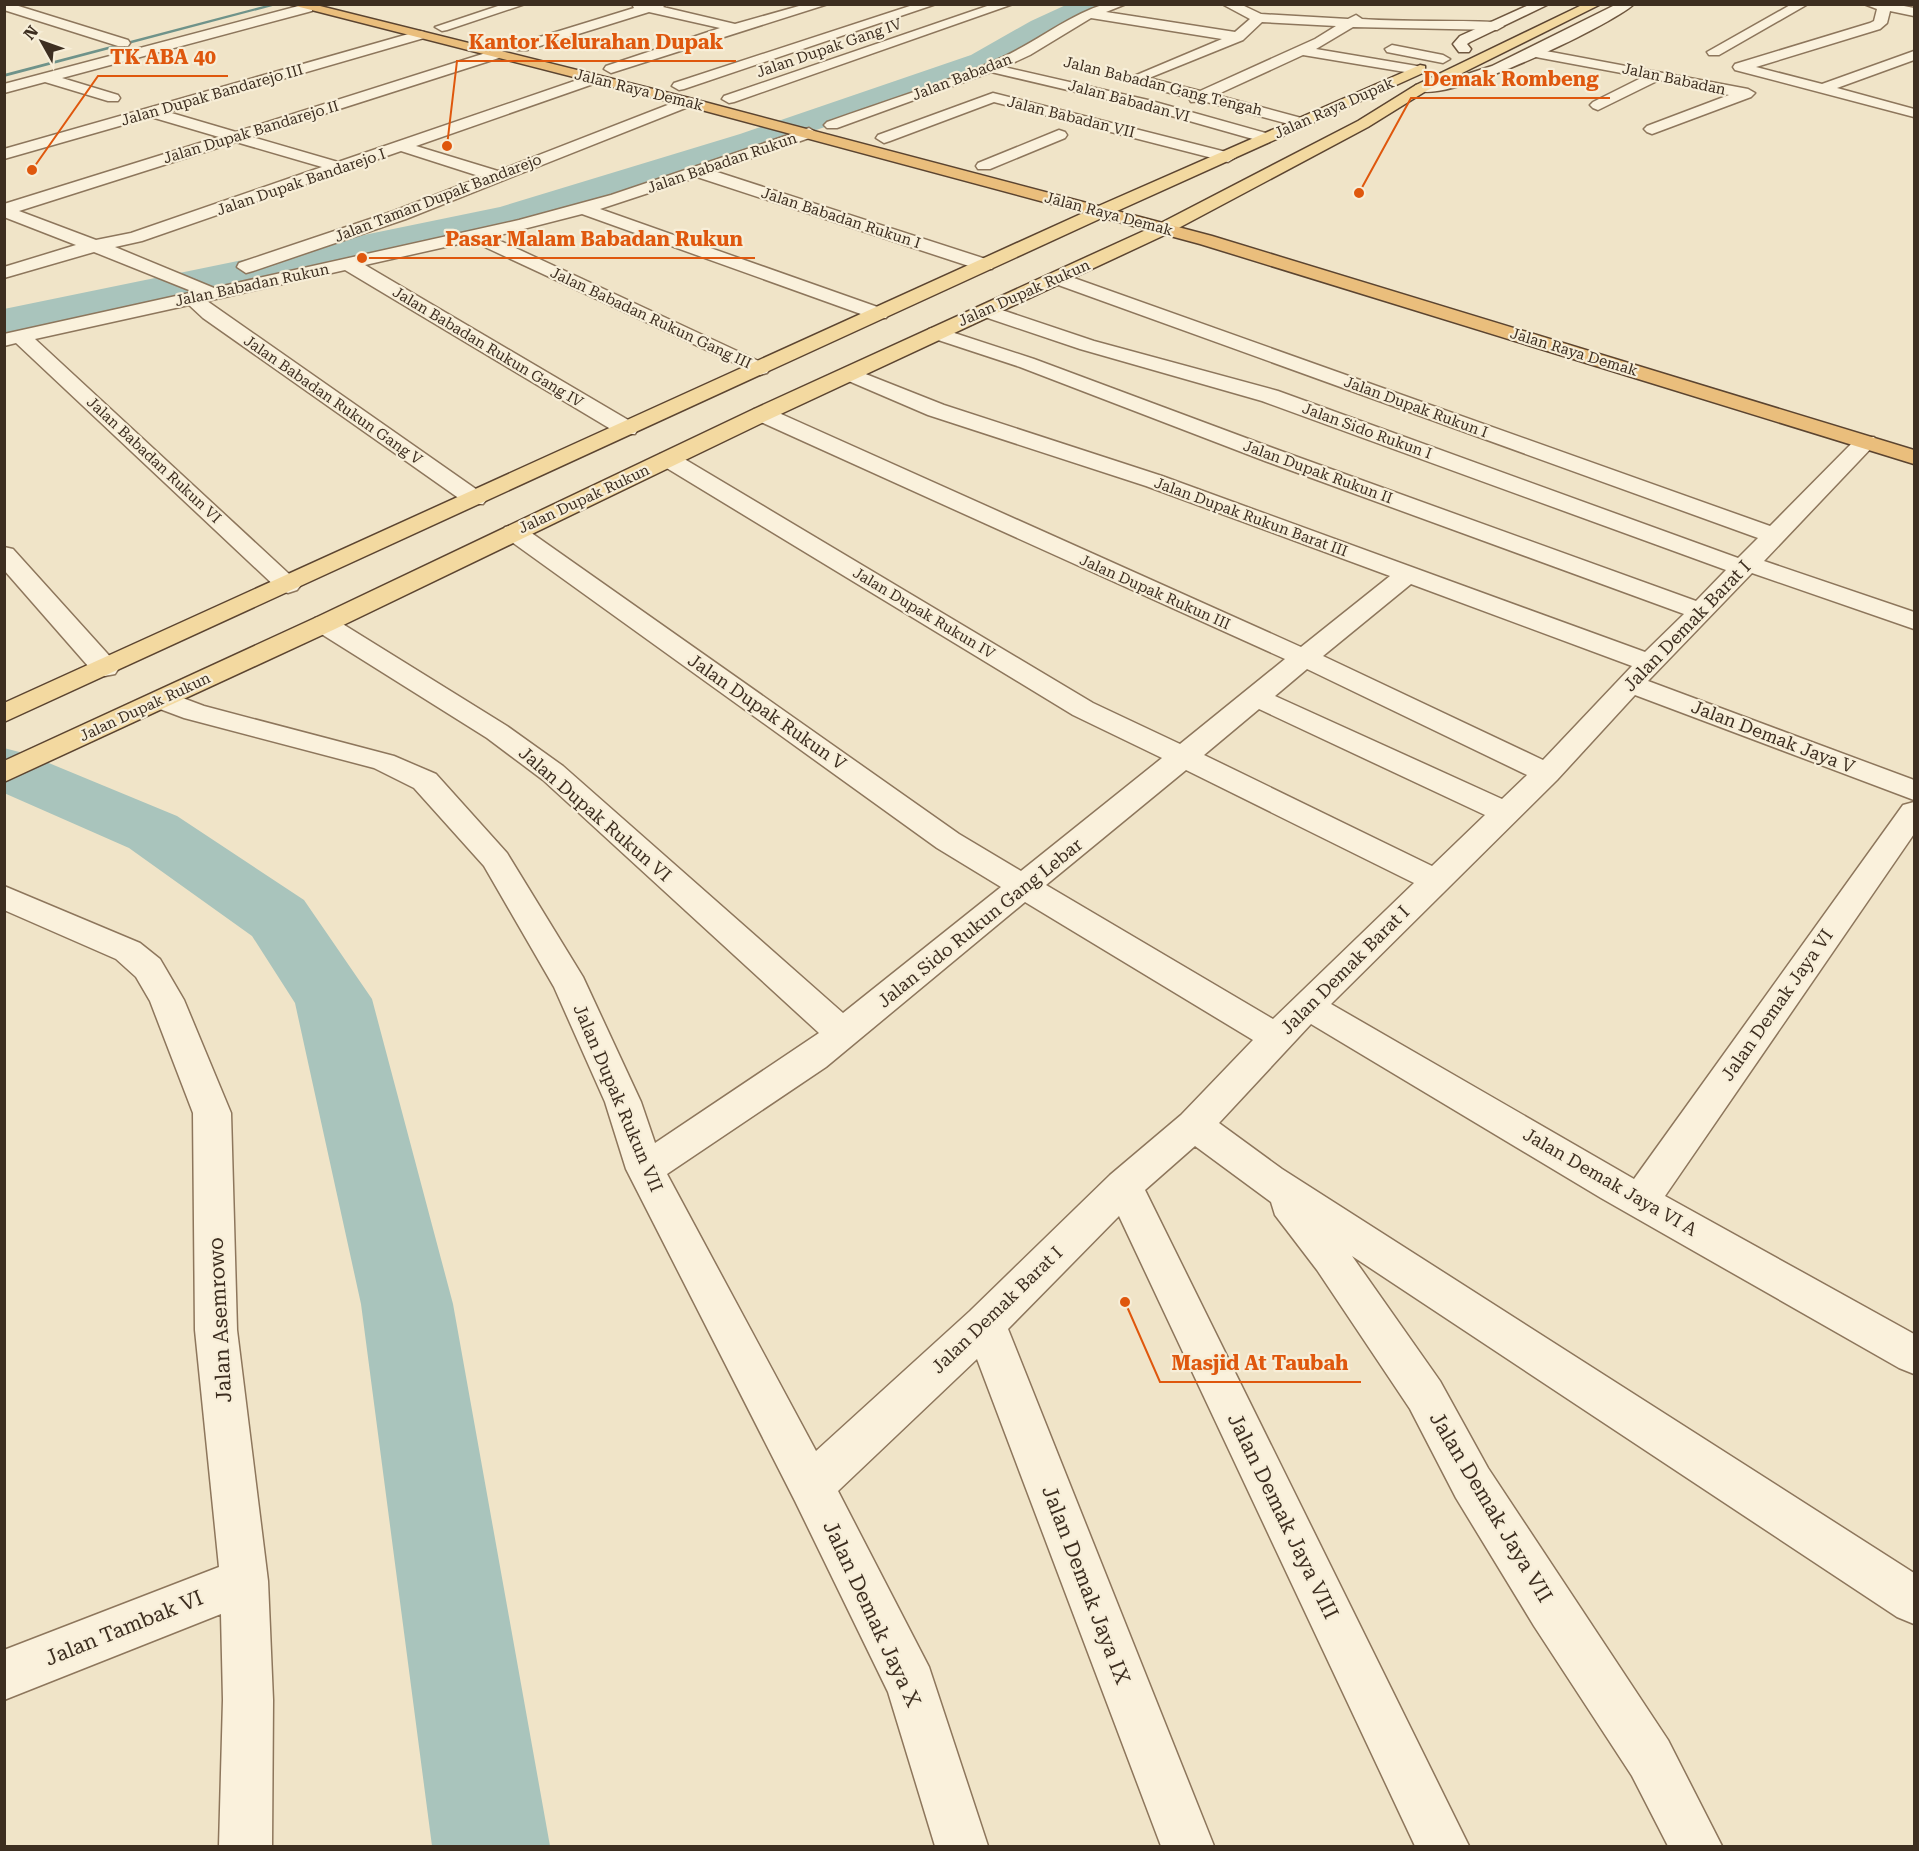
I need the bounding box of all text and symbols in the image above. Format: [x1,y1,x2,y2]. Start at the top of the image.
north arrow [12,12,72,72]
street label: Jalan Dupak Gang IV [754,14,905,81]
text: N [20,22,42,44]
callout: Kantor Kelurahan Dupak [457,23,736,61]
text: Kantor Kelurahan Dupak [469,30,723,54]
callout: TK ABA 40 [98,38,228,76]
text: TK ABA 40 [110,45,216,69]
street label: Jalan Babadan [910,50,1015,104]
street label: Jalan Babadan Gang Tengah [1062,53,1265,120]
street label: Jalan Babadan [1621,59,1728,99]
street label: Jalan Dupak Bandarejo III [119,60,305,130]
callout: Demak Rombeng [1411,60,1610,98]
street label: Jalan Raya Demak [573,65,706,115]
text: Demak Rombeng [1423,67,1599,91]
street label: Jalan Raya Dupak [1271,73,1397,143]
street label: Jalan Babadan VI [1066,76,1192,126]
street label: Jalan Babadan VII [1005,92,1137,142]
street label: Jalan Dupak Bandarejo II [161,97,341,167]
street label: Jalan Babadan Rukun [645,129,800,197]
street label: Jalan Dupak Bandarejo I [214,145,388,219]
street label: Jalan Taman Dupak Bandarejo [332,150,544,246]
street label: Jalan Babadan Rukun I [759,184,923,252]
street label: Jalan Raya Demak [1043,188,1176,240]
callout: Pasar Malam Babadan Rukun [433,220,755,258]
text: Pasar Malam Babadan Rukun [445,227,743,251]
street label: Jalan Dupak Rukun [955,256,1093,330]
street label: Jalan Babadan Rukun [173,260,331,310]
street label: Jalan Babadan Rukun Gang III [548,263,754,373]
street label: Jalan Babadan Rukun Gang IV [389,283,587,411]
street label: Jalan Raya Demak [1508,324,1640,380]
street label: Jalan Babadan Rukun Gang V [240,331,426,469]
street label: Jalan Dupak Rukun I [1342,373,1490,441]
street label: Jalan Babadan Rukun VI [83,393,225,527]
street label: Jalan Sido Rukun I [1300,399,1434,463]
street label: Jalan Dupak Rukun II [1241,437,1395,507]
street label: Jalan Dupak Rukun [516,461,653,537]
street label: Jalan Dupak Rukun Barat III [1152,474,1350,560]
street label: Jalan Dupak Rukun III [1077,551,1233,633]
street label: Jalan Demak Barat I [1619,556,1754,695]
street label: Jalan Dupak Rukun IV [850,563,999,663]
street label: Jalan Dupak Rukun V [684,649,851,774]
street label: Jalan Dupak Rukun [77,669,214,745]
street label: Jalan Demak Jaya V [1689,696,1858,778]
street label: Jalan Dupak Rukun VI [515,742,676,885]
street label: Jalan Sido Rukun Gang Lebar [873,834,1086,1012]
street label: Jalan Demak Barat I [1276,901,1413,1038]
street label: Jalan Demak Jaya VI [1716,925,1837,1084]
street label: Jalan Dupak Rukun VII [569,1001,667,1195]
street label: Jalan Demak Jaya VI A [1520,1123,1701,1240]
street label: Jalan Asemrowo [204,1237,236,1403]
street label: Jalan Demak Barat I [927,1242,1066,1377]
callout: Masjid At Taubah [1160,1344,1361,1382]
text: Masjid At Taubah [1172,1351,1349,1375]
street label: Jalan Demak Jaya VII [1425,1407,1557,1607]
street label: Jalan Demak Jaya VIII [1223,1409,1343,1623]
street label: Jalan Demak Jaya IX [1037,1482,1135,1688]
street label: Jalan Demak Jaya X [818,1517,926,1711]
street label: Jalan Tambak VI [41,1585,207,1671]

